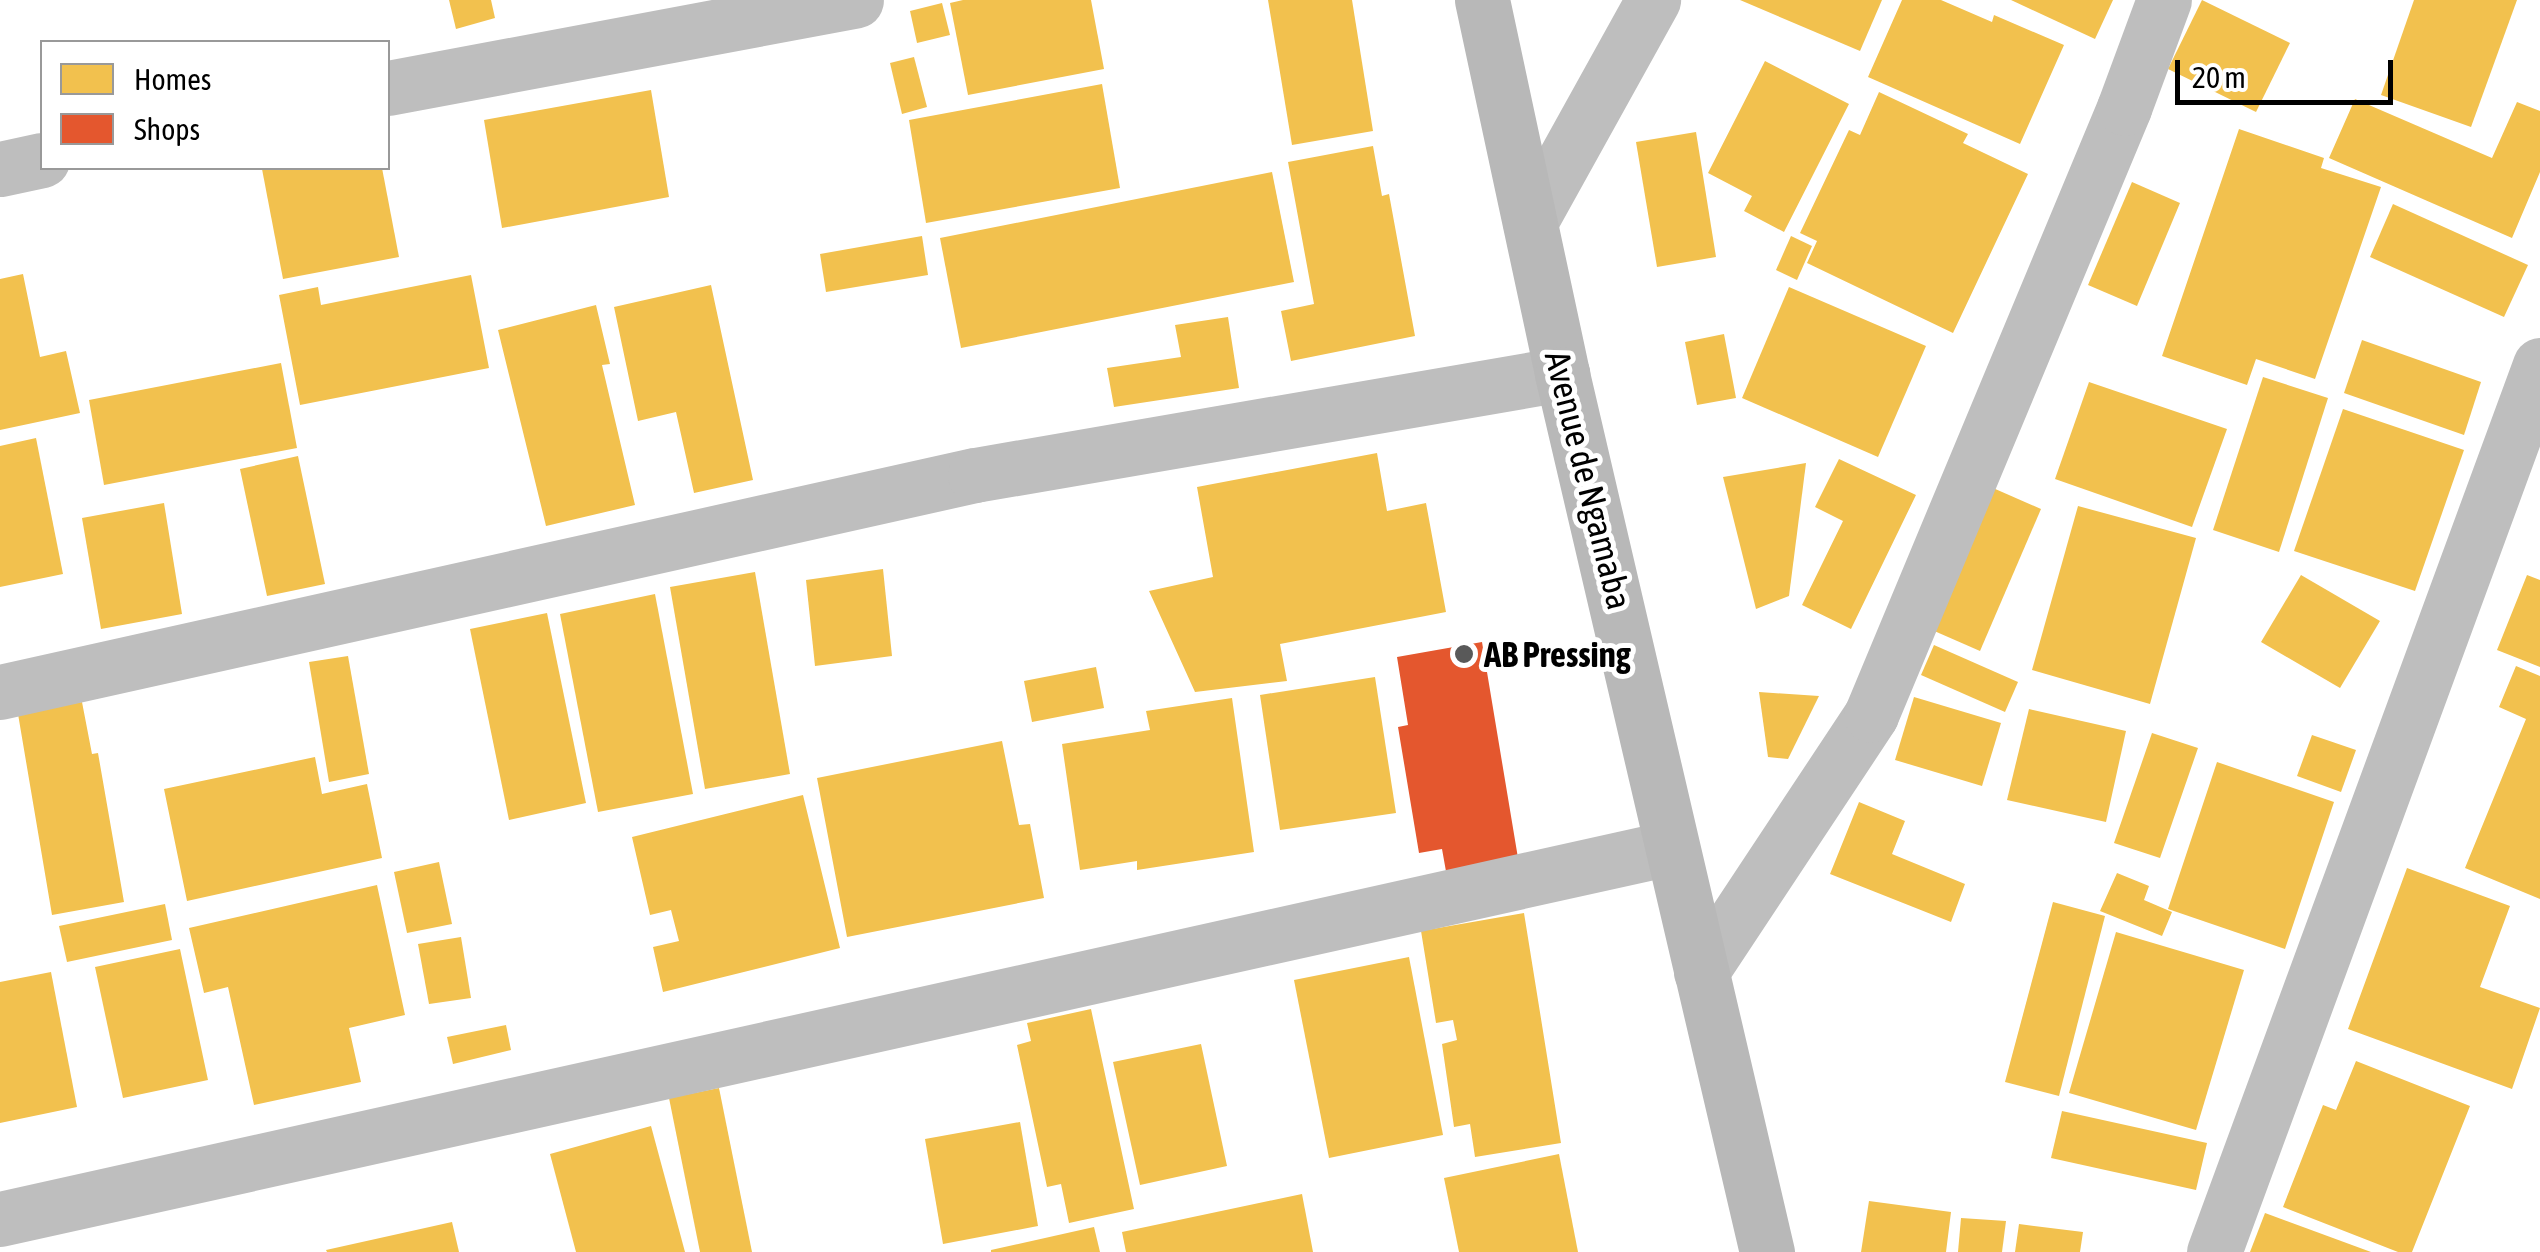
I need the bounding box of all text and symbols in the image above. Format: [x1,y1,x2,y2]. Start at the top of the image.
legend [40,40,390,170]
scale bar [2180,40,2398,102]
text: 20 m [2192,60,2246,94]
text: Homes [134,62,211,96]
text: Shops [134,112,200,146]
street label: Avenue de Ngamaba [1537,347,1641,613]
place label: AB Pressing [1484,633,1631,675]
marker: AB Pressing [1453,643,1475,665]

